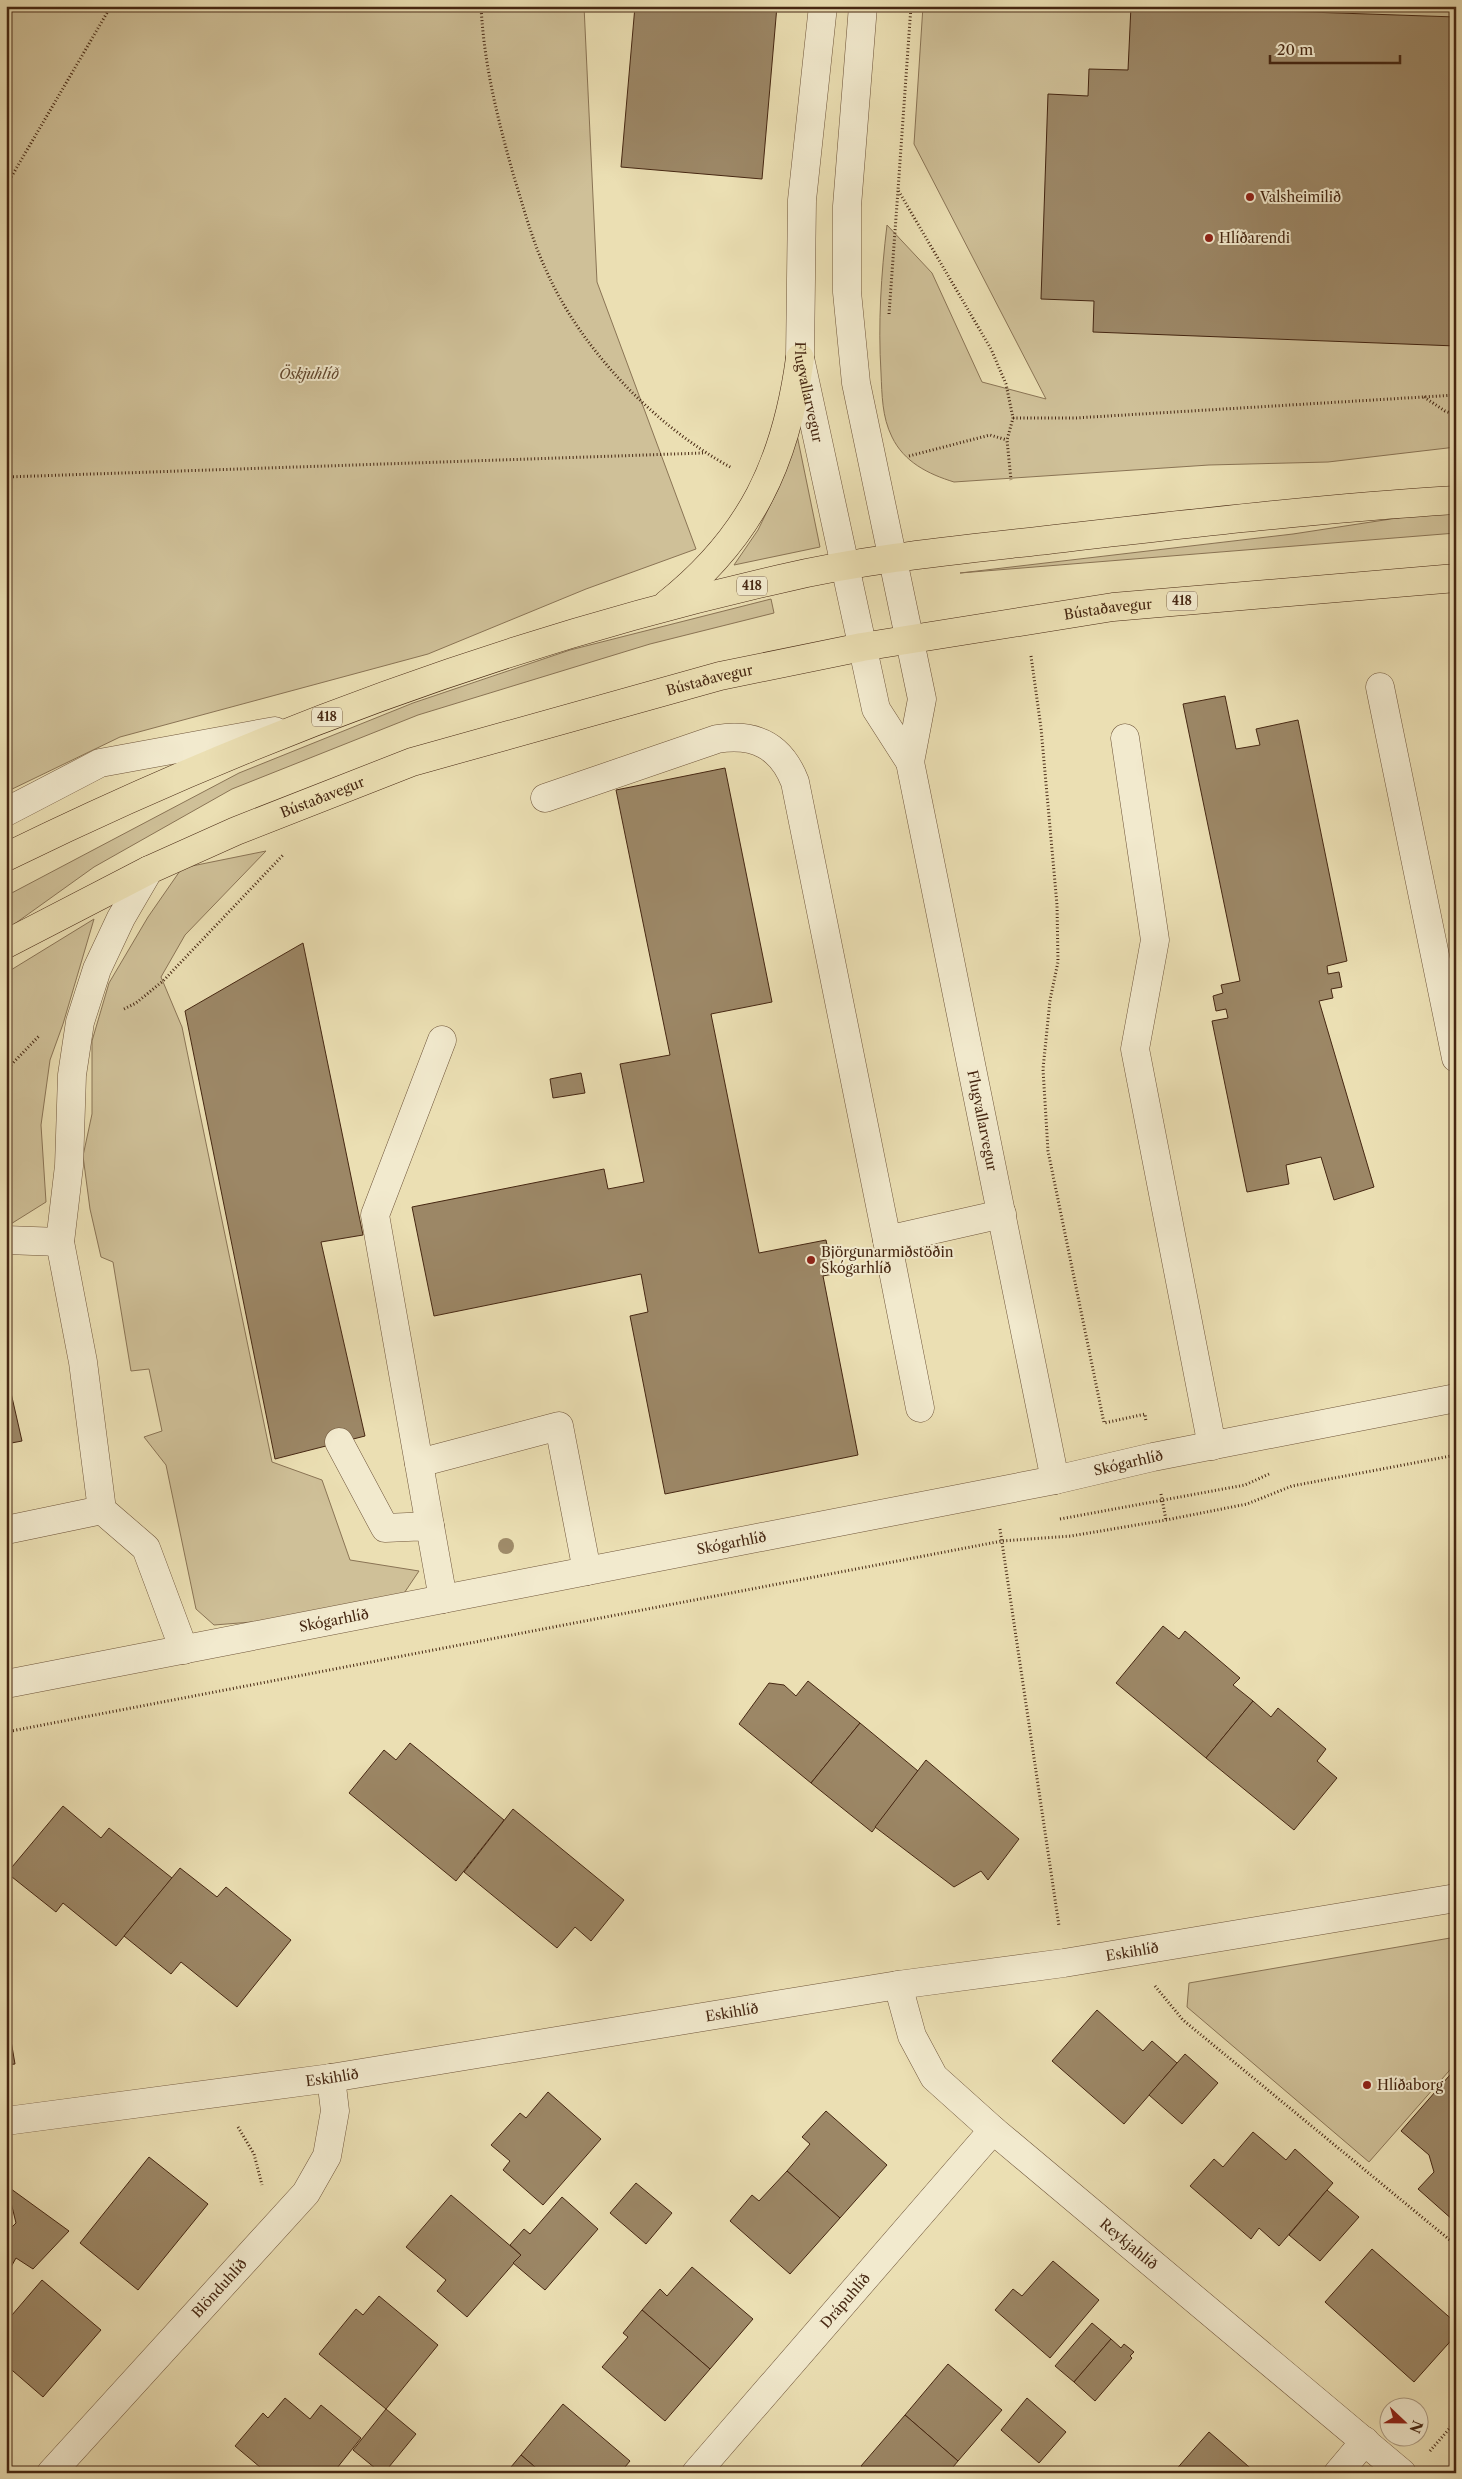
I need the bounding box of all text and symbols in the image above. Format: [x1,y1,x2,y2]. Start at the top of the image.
scale bar [1270,32,1400,64]
text: 20 m [1277,40,1313,59]
place label: Valsheimilið [1259,188,1341,206]
marker: Valsheimilið [1244,191,1256,203]
place label: Hlíðarendi [1219,229,1290,247]
marker: Hlíðarendi [1203,232,1215,244]
street label: Flugvallarvegur [791,342,827,444]
park label: Öskjuhlíð [279,364,340,383]
road number: 418 [737,576,767,596]
road number: 418 [1167,592,1197,610]
street label: Bústaðavegur [1063,595,1153,624]
street label: Bústaðavegur [664,661,754,700]
road number: 418 [312,708,342,726]
street label: Bústaðavegur [278,773,367,822]
street label: Flugvallarvegur [963,1069,1001,1173]
place label: Björgunarmiðstöðin Skógarhlíð [821,1243,954,1277]
marker: Björgunarmiðstöðin Skógarhlíð [805,1254,817,1266]
street label: Skógarhlíð [1092,1446,1165,1480]
street label: Skógarhlíð [695,1527,768,1559]
street label: Skógarhlíð [297,1605,370,1636]
street label: Eskihlíð [1104,1938,1160,1965]
street label: Eskihlíð [704,1999,760,2025]
street label: Eskihlíð [304,2065,360,2090]
place label: Hlíðaborg [1377,2076,1444,2094]
marker: Hlíðaborg [1361,2079,1373,2091]
street label: Reykjahlíð [1096,2214,1162,2273]
street label: Blönduhlíð [188,2255,251,2322]
street label: Drápuhlíð [816,2269,874,2332]
north arrow [1380,2396,1430,2446]
text: N [1405,2418,1427,2436]

